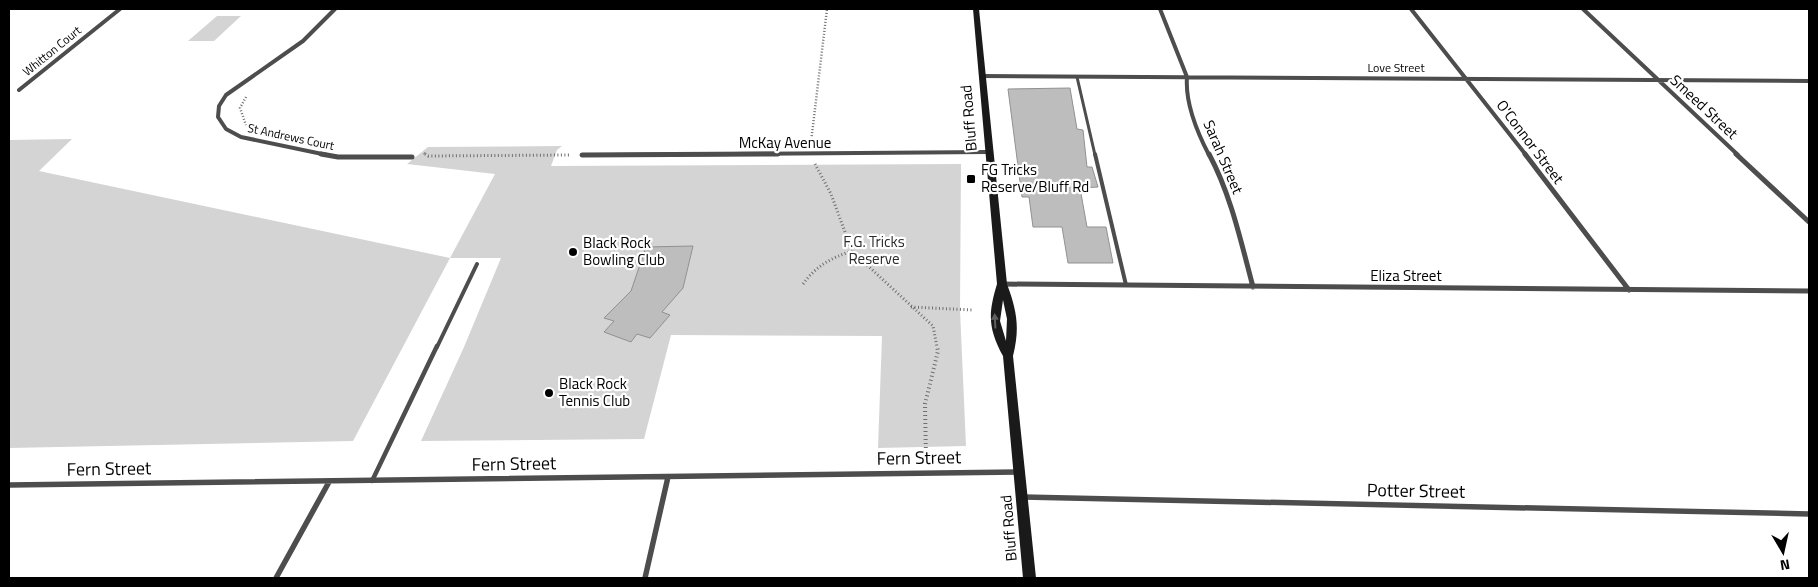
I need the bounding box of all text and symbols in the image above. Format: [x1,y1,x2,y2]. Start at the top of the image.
street label: Whitton Court [18,20,86,80]
street label: Love Street [1367,58,1425,77]
street label: Smeed Street [1665,69,1744,145]
street label: Bluff Road [954,84,983,152]
street label: O'Connor Street [1491,95,1570,189]
street label: Sarah Street [1198,116,1250,198]
street label: St Andrews Court [246,118,337,155]
street label: McKay Avenue [739,131,831,154]
place label: FG Tricks Reserve/Bluff Rd [981,158,1089,198]
marker: FG Tricks Reserve/Bluff Rd [965,173,977,185]
park label: F.G. Tricks Reserve [843,230,905,270]
place label: Black Rock Bowling Club [583,231,665,271]
marker: Black Rock Bowling Club [567,246,579,258]
street label: Eliza Street [1370,264,1442,287]
one-way arrow [991,313,999,329]
place label: Black Rock Tennis Club [559,372,630,412]
marker: Black Rock Tennis Club [543,387,555,399]
street label: Fern Street [877,443,962,472]
street label: Fern Street [472,449,557,478]
street label: Fern Street [67,454,152,483]
street label: Potter Street [1367,476,1466,505]
street label: Bluff Road [994,494,1023,562]
north arrow [1758,527,1808,577]
text: N [1779,554,1792,576]

